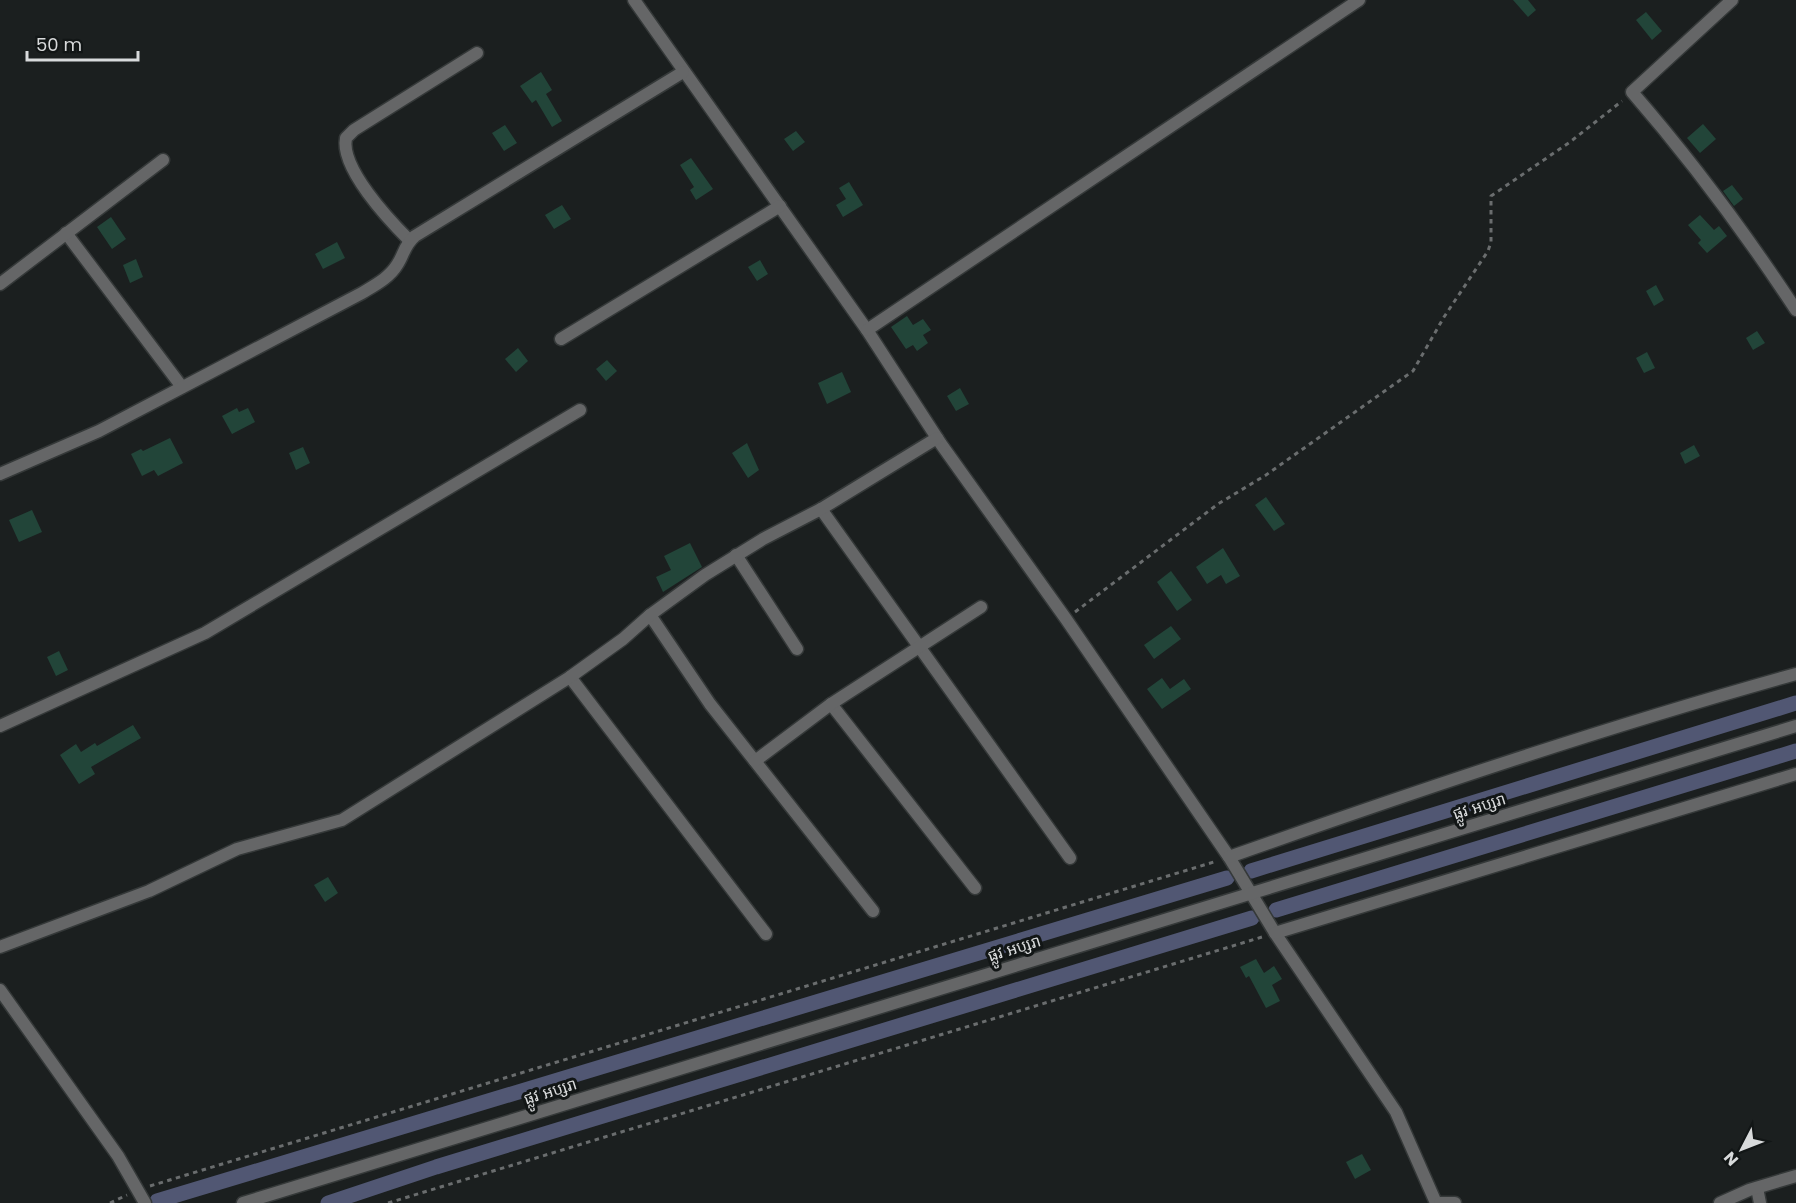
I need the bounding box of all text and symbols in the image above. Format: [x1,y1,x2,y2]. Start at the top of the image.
scale bar [27,24,138,62]
text: 50 m [36,32,82,57]
street label: ផ្លូវ អប្សរា [1450,787,1509,828]
street label: ផ្លូវ អប្សរា [985,929,1044,970]
street label: ផ្លូវ អប្សរា [521,1072,580,1113]
north arrow [1712,1119,1772,1179]
text: N [1719,1147,1744,1171]

